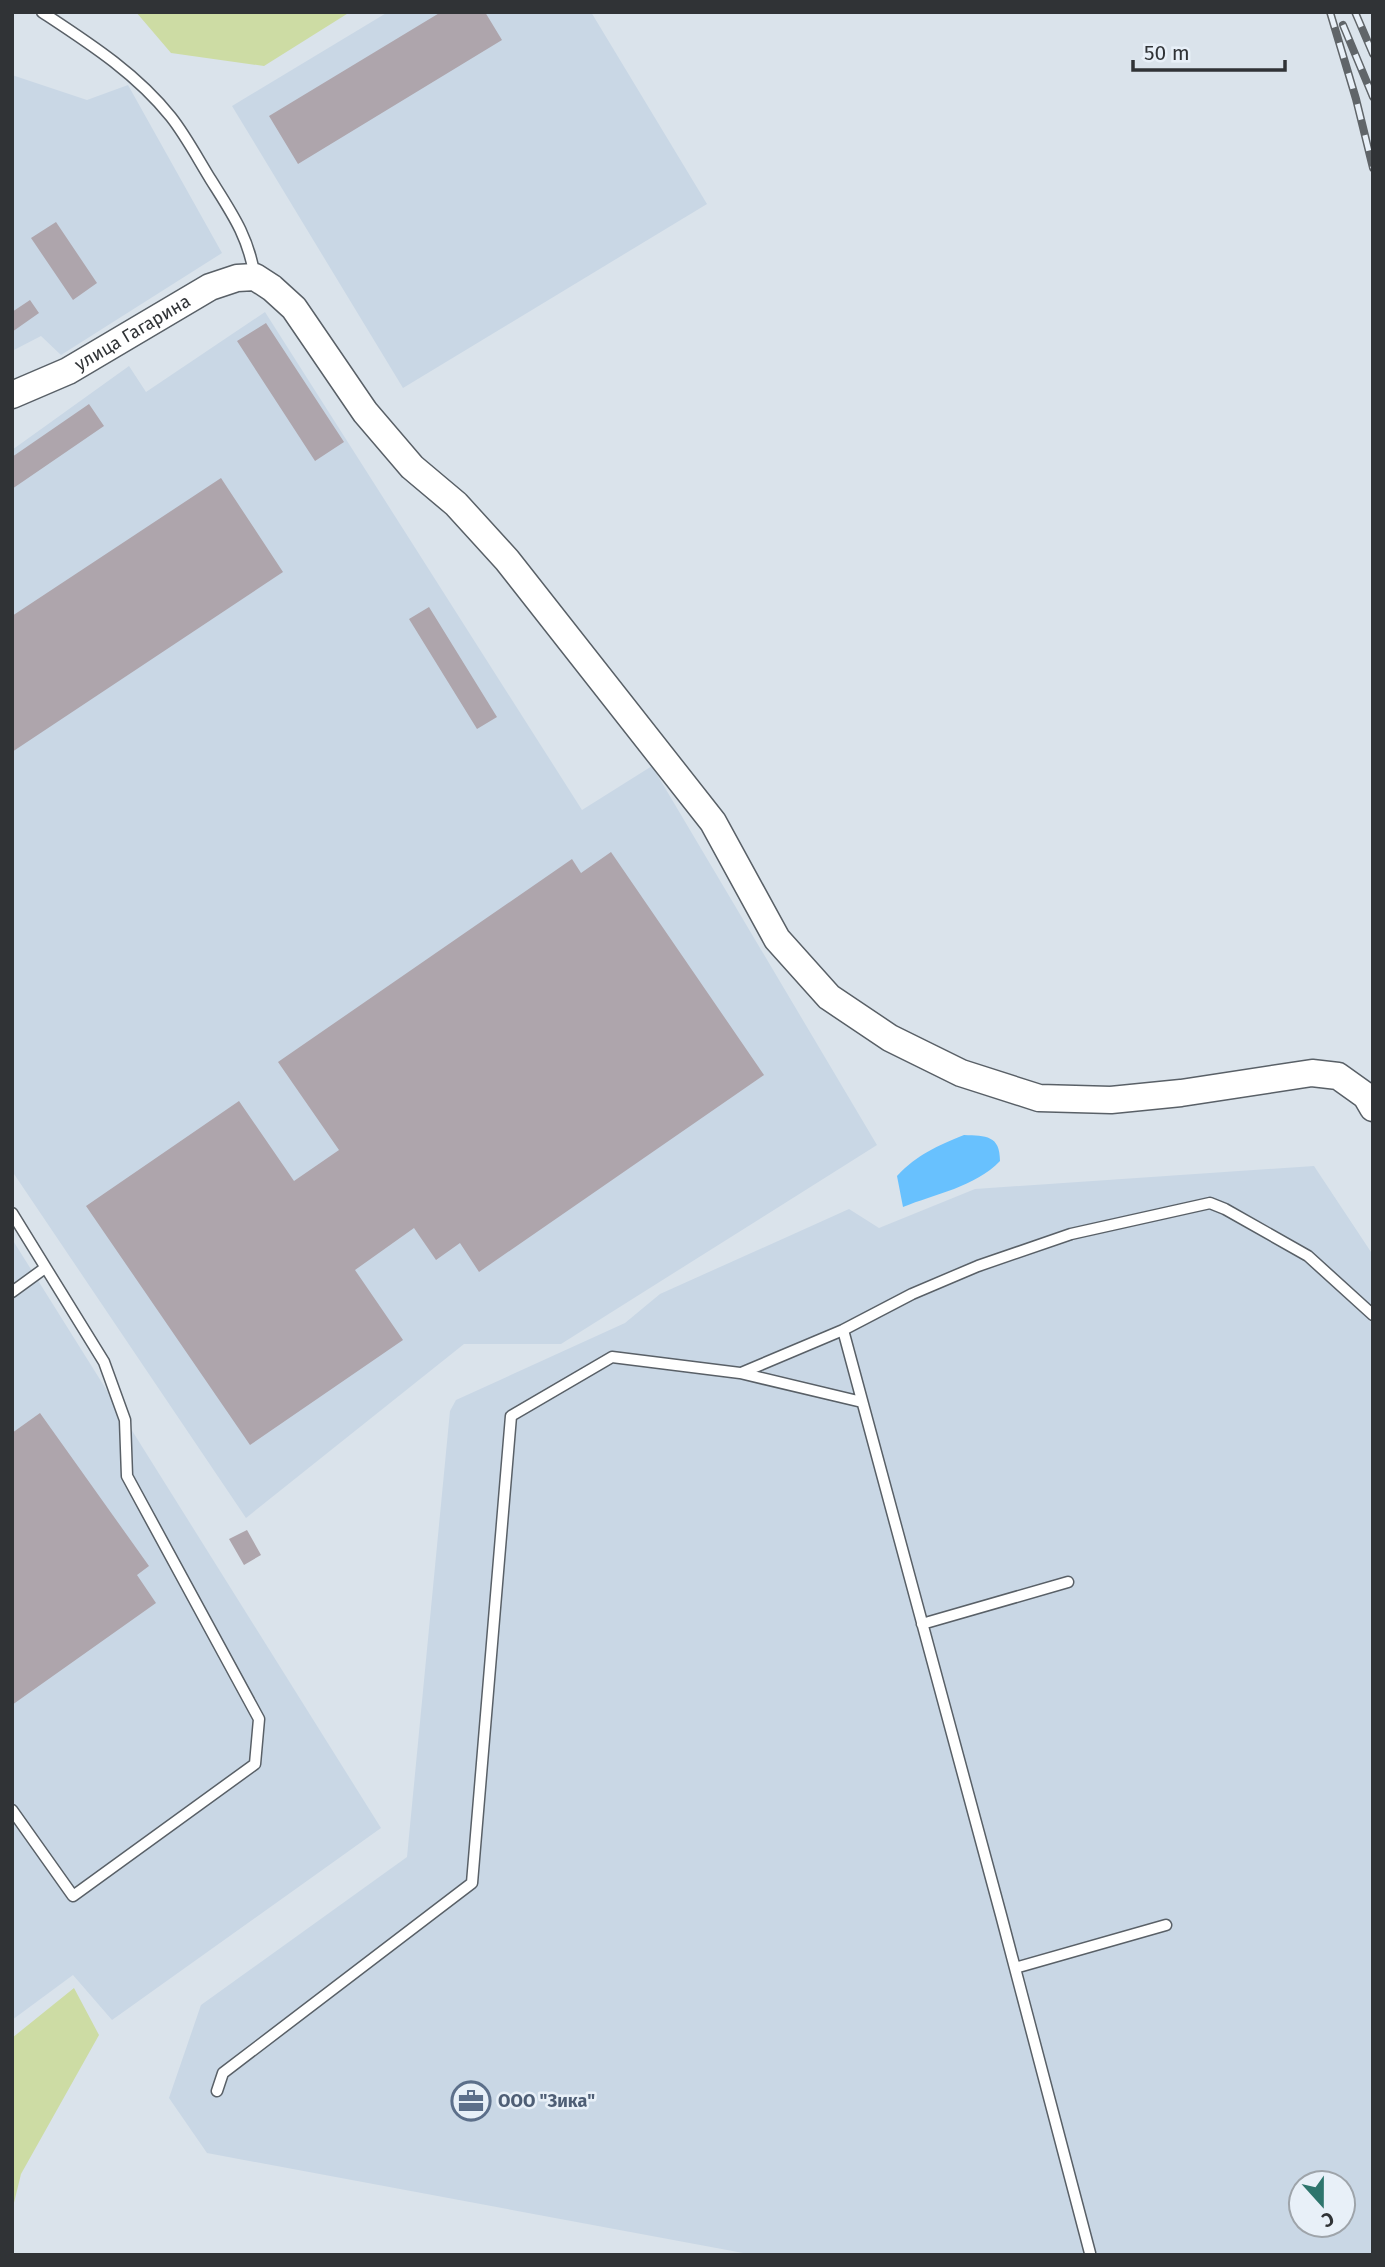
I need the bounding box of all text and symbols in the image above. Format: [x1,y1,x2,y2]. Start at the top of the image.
scale bar [1133,28,1285,72]
text: 50 m [1144,40,1190,66]
street label: улица Гагарина [71,290,195,376]
office icon: ООО "Зика" [450,2080,492,2122]
place label: ООО "Зика" [498,2090,595,2112]
north arrow [1287,2169,1357,2239]
text: С [1319,2207,1337,2232]

